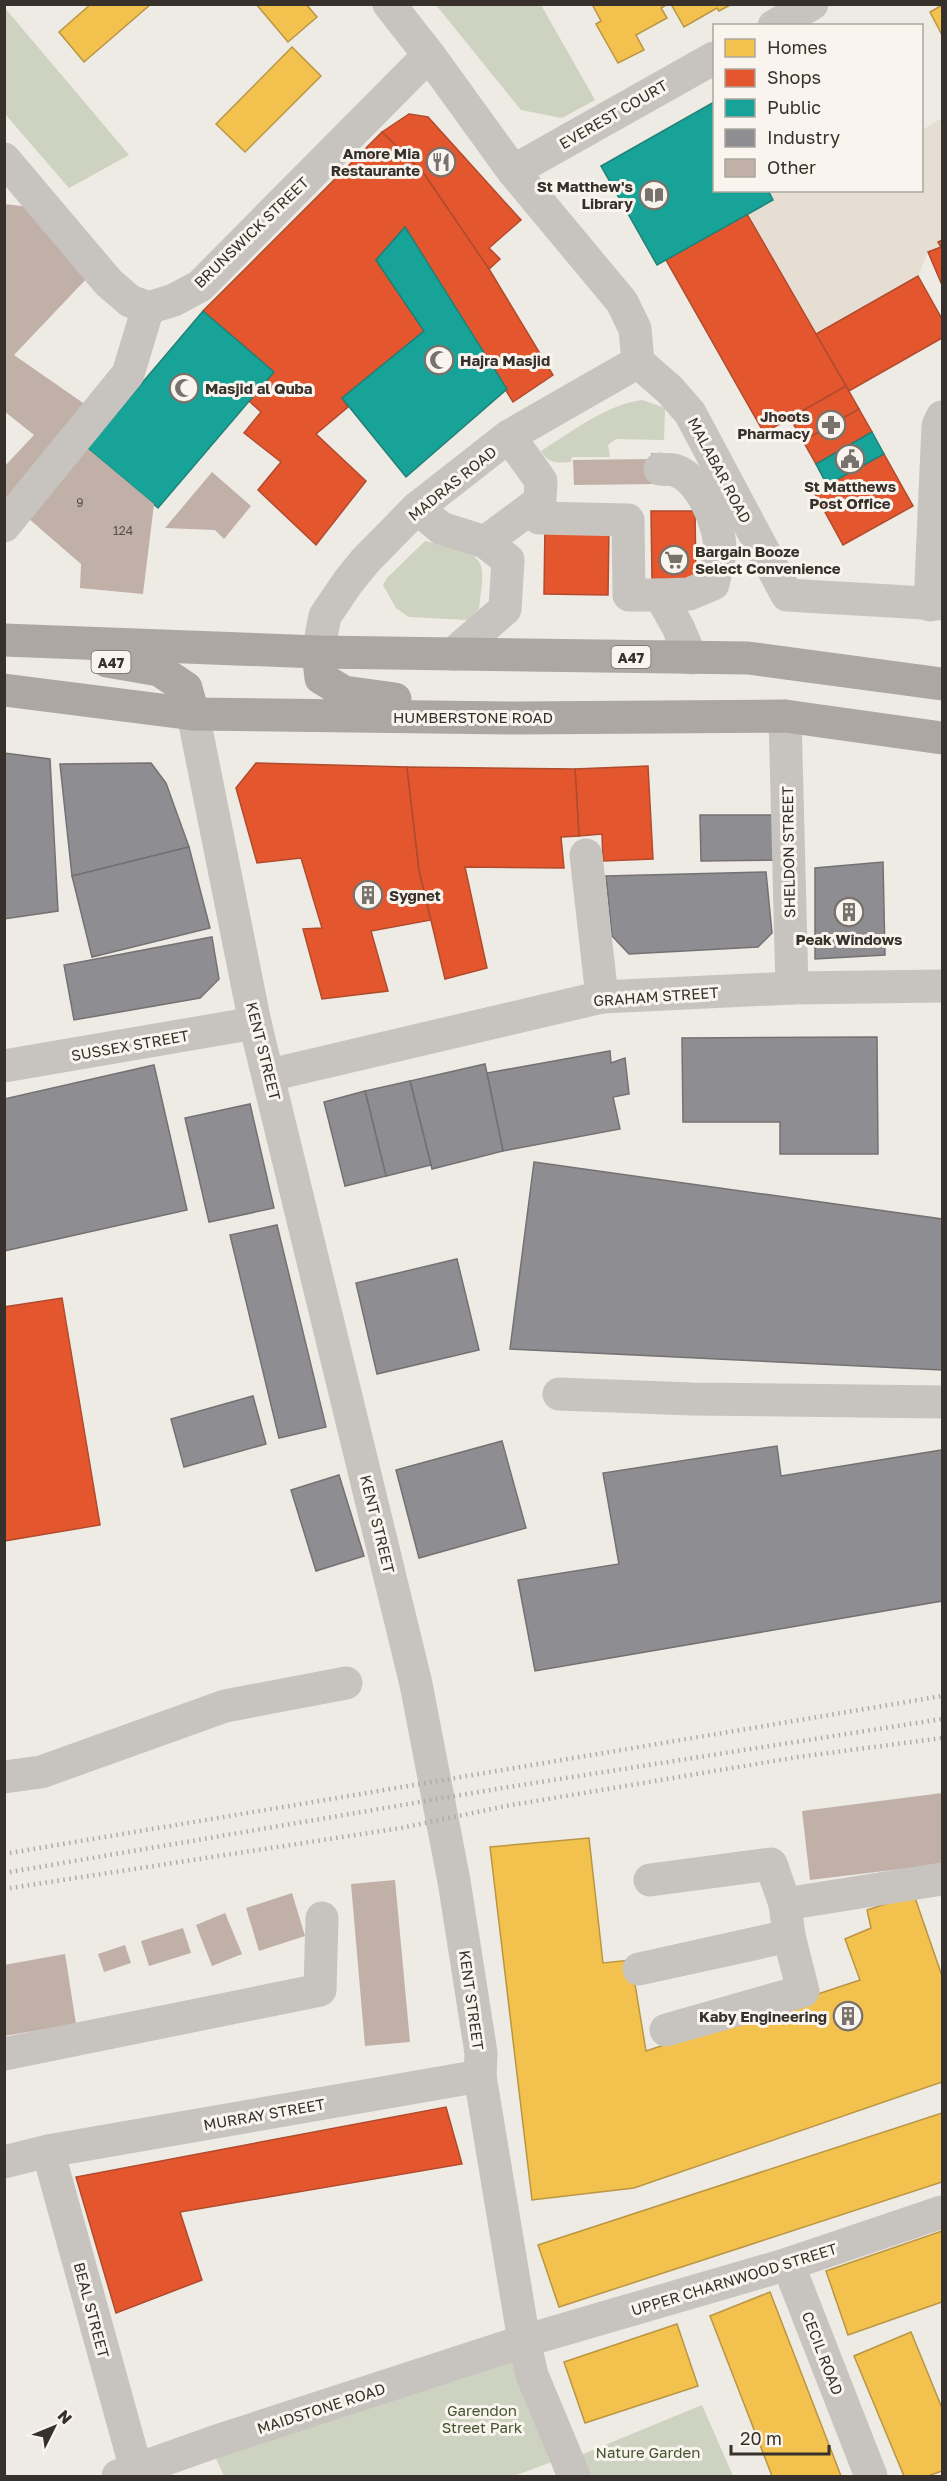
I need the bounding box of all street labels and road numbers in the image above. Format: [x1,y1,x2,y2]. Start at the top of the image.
street label: EVEREST COURT [556,76,670,152]
street label: BRUNSWICK STREET [190,173,312,291]
street label: MALABAR ROAD [685,414,755,526]
street label: MADRAS ROAD [404,442,500,524]
road number: A47 [612,646,650,668]
road number: A47 [92,651,130,673]
street label: HUMBERSTONE ROAD [393,708,553,726]
street label: SHELDON STREET [778,786,798,918]
street label: GRAHAM STREET [593,983,719,1009]
street label: KENT STREET [243,1000,285,1102]
street label: SUSSEX STREET [70,1026,190,1064]
street label: KENT STREET [357,1473,399,1575]
street label: KENT STREET [456,1949,488,2051]
street label: MURRAY STREET [202,2094,326,2134]
street label: UPPER CHARNWOOD STREET [629,2239,839,2319]
street label: BEAL STREET [71,2260,113,2360]
street label: CECIL ROAD [799,2309,847,2397]
street label: MAIDSTONE ROAD [255,2379,387,2437]

